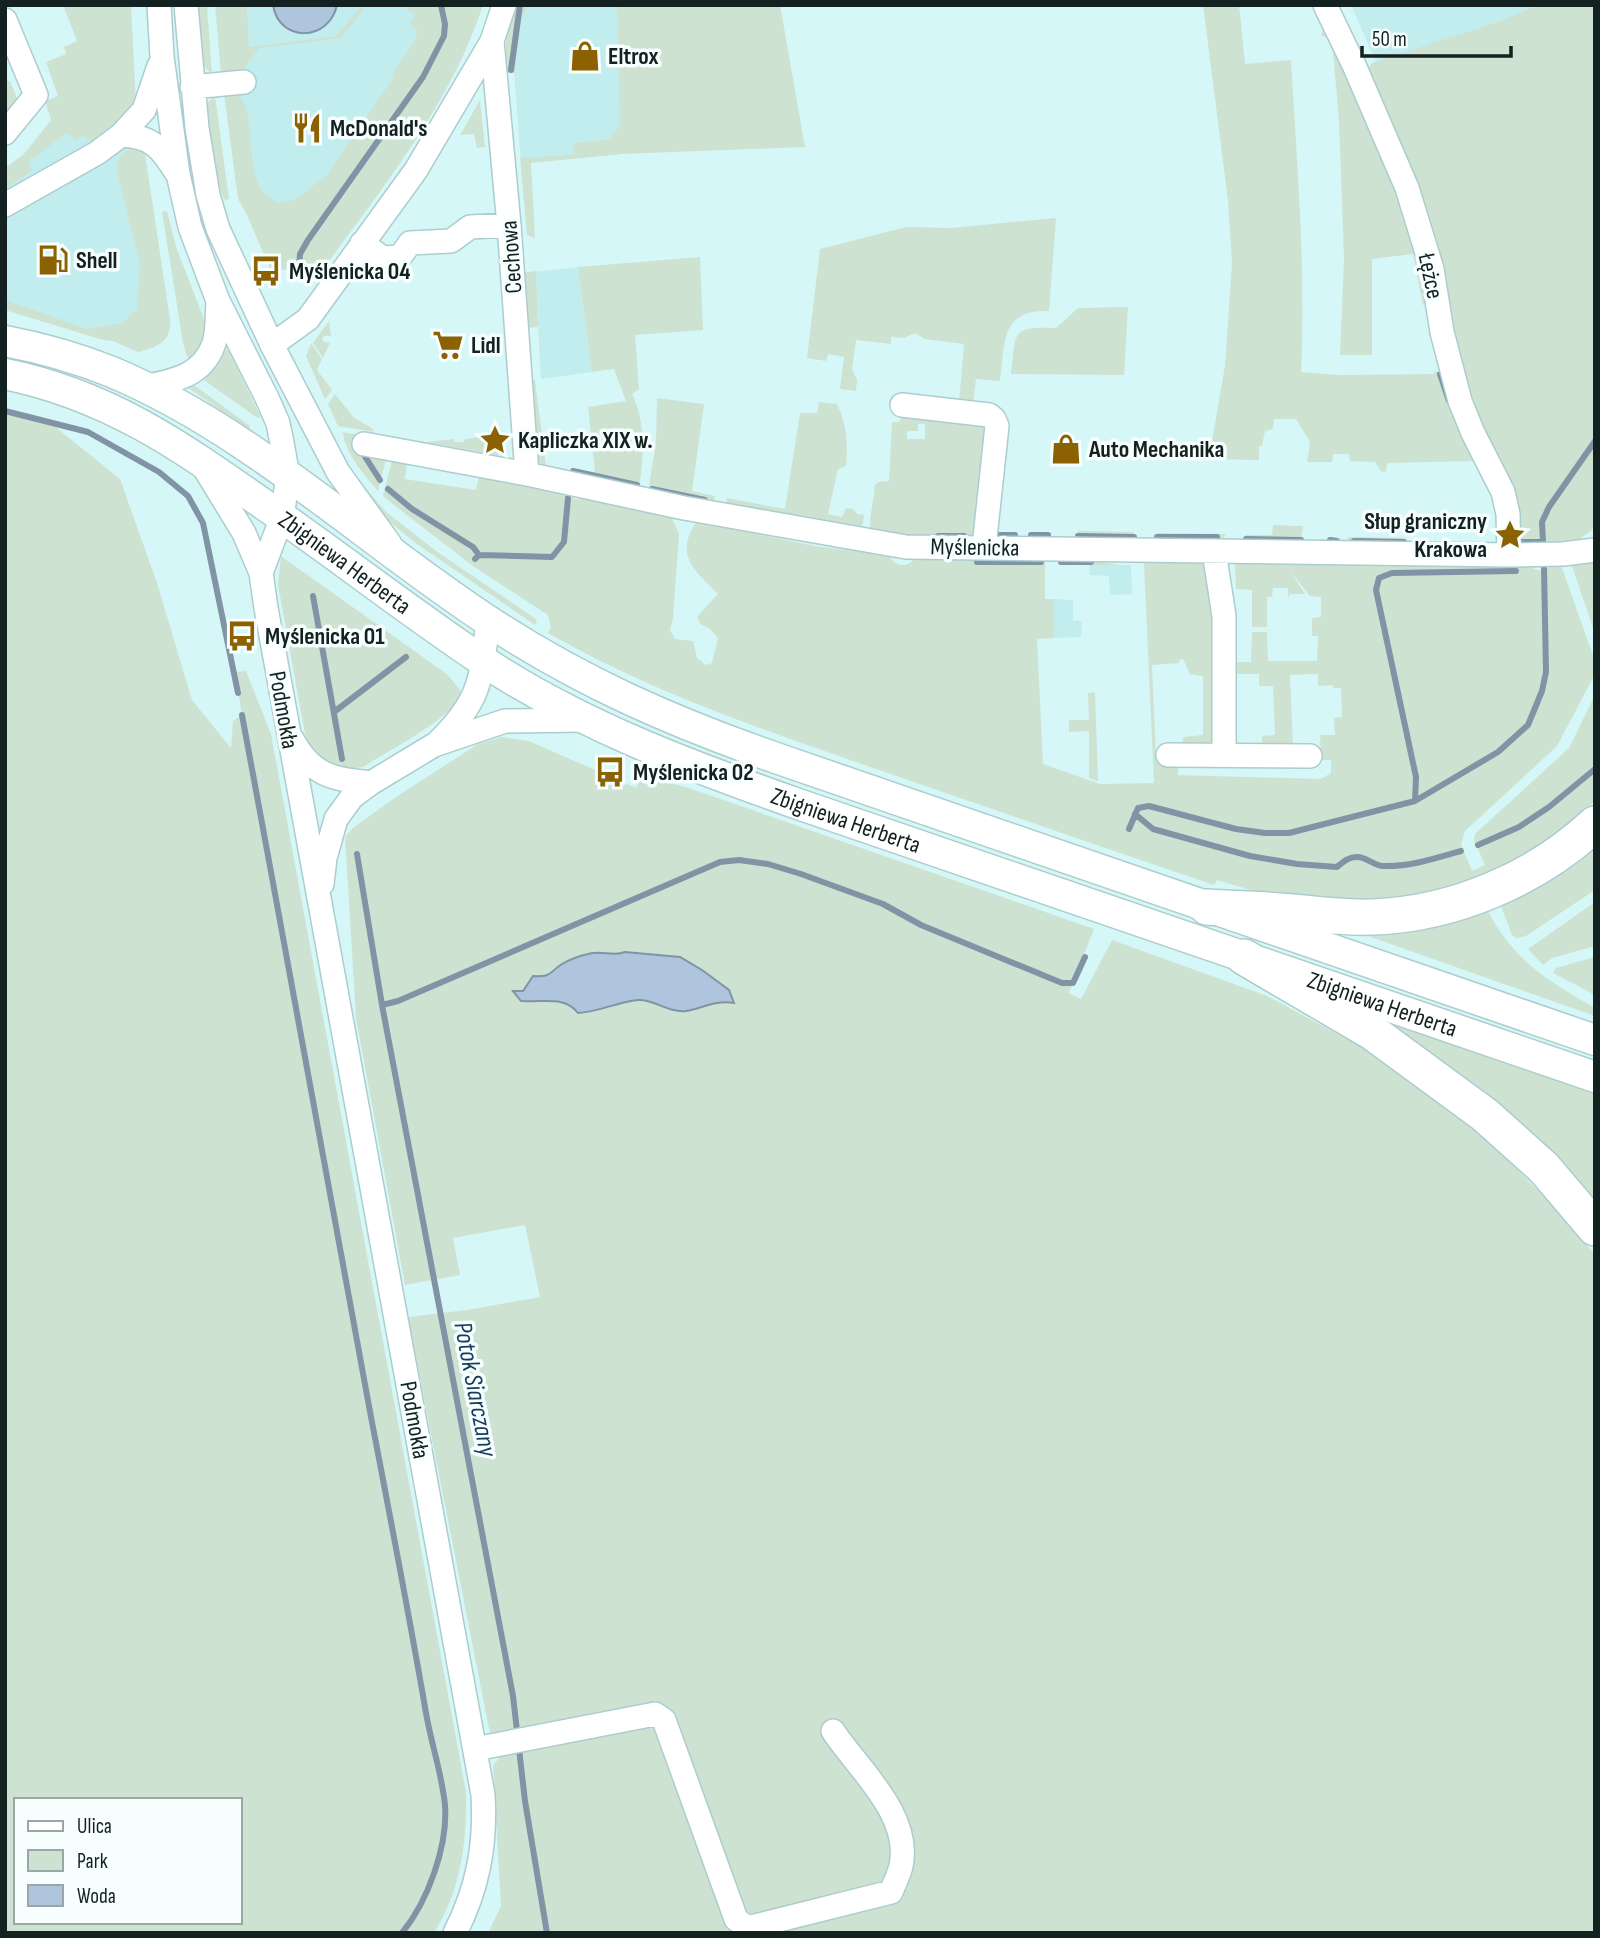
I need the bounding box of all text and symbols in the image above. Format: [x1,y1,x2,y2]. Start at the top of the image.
scale bar [1362,14,1511,58]
text: 50 m [1372,27,1407,52]
shop icon: Eltrox [568,39,602,73]
place label: Eltrox [608,42,659,71]
restaurant icon: McDonald's [290,111,324,145]
place label: McDonald's [330,114,428,143]
street label: Cechowa [494,219,529,294]
fuel station icon: Shell [36,243,70,277]
place label: Shell [76,246,118,275]
street label: Łężce [1411,250,1449,301]
bus stop icon: Myślenicka 04 [249,254,283,288]
place label: Myślenicka 04 [289,257,410,286]
supermarket icon: Lidl [431,328,465,362]
place label: Lidl [471,331,501,360]
place icon: Kapliczka XIX w. [478,423,512,457]
place label: Kapliczka XIX w. [518,426,653,455]
shop icon: Auto Mechanika [1049,432,1083,466]
place label: Auto Mechanika [1088,435,1224,464]
street label: Zbigniewa Herberta [273,505,416,621]
place label: Słup graniczny Krakowa [1364,507,1487,564]
place icon: Słup graniczny Krakowa [1493,518,1527,552]
street label: Myślenicka [930,532,1020,563]
bus stop icon: Myślenicka 01 [225,619,259,653]
place label: Myślenicka 01 [265,622,385,651]
street label: Podmokła [262,669,305,751]
bus stop icon: Myślenicka 02 [593,755,627,789]
place label: Myślenicka 02 [633,758,754,787]
street label: Zbigniewa Herberta [767,782,924,860]
street label: Zbigniewa Herberta [1303,966,1461,1044]
water label: Potok Siarczany [446,1319,503,1460]
street label: Podmokła [393,1379,436,1461]
legend [14,1798,242,1924]
text: Ulica [77,1814,112,1839]
text: Park [77,1849,108,1874]
text: Woda [77,1884,116,1909]

